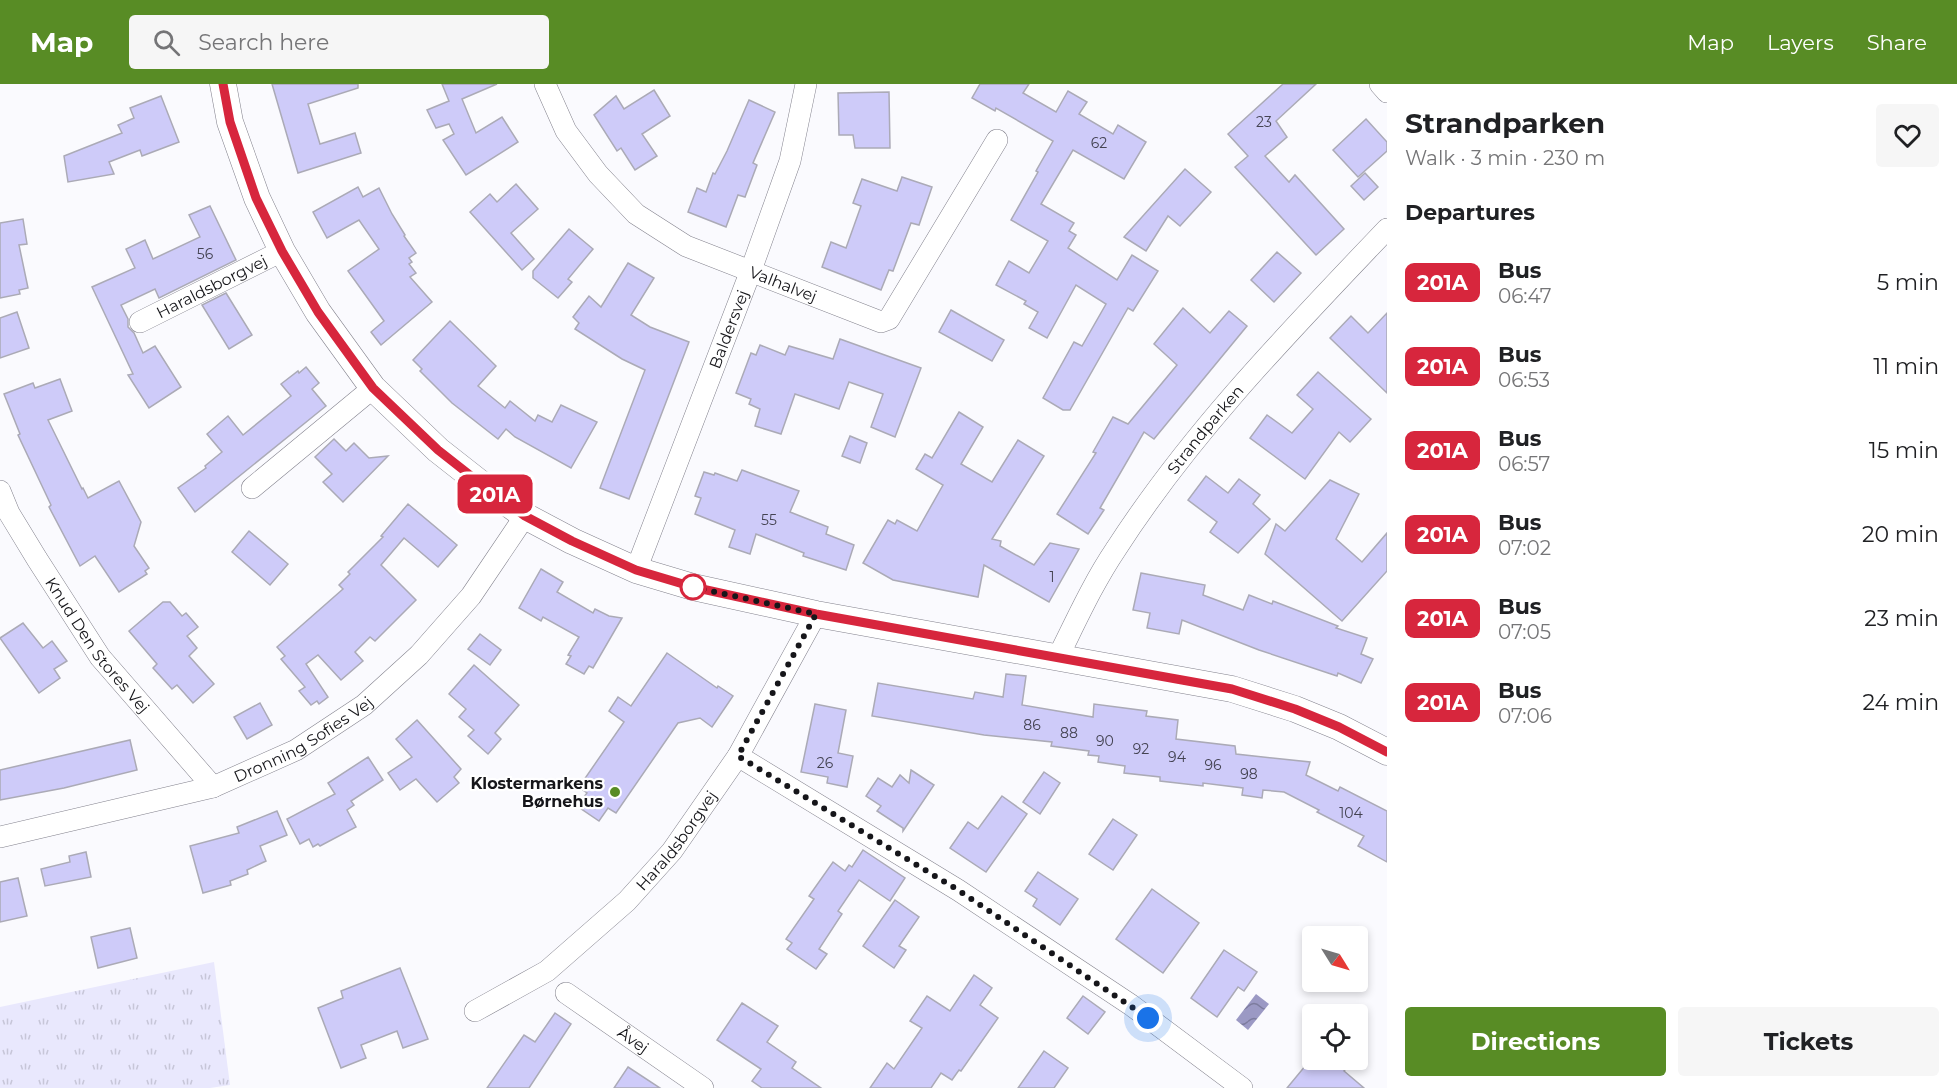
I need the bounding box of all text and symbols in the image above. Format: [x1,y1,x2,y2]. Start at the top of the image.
search box [129,15,549,69]
text: Map [30,25,93,59]
icon: search [150,26,183,59]
text: Search here [198,29,329,56]
text: Map [1687,30,1734,55]
text: Layers [1767,30,1834,55]
text: Share [1867,30,1927,55]
button: heart [1876,104,1939,167]
text: Strandparken [1405,106,1605,140]
house number: 23 [1256,113,1272,131]
house number: 62 [1091,134,1107,152]
text: Walk · 3 min · 230 m [1405,146,1605,170]
text: Departures [1405,199,1535,226]
house number: 56 [197,245,214,263]
street label: Haraldsborgvej [153,251,270,322]
text: Bus [1498,257,1542,284]
street label: Valhalvej [747,262,820,306]
text: 5 min [1877,269,1939,296]
text: 201A [1417,270,1468,295]
text: 06:47 [1498,284,1552,308]
street label: Baldersvej [705,287,752,371]
text: Bus [1498,341,1542,368]
text: 11 min [1873,353,1939,380]
text: 201A [1417,354,1468,379]
text: 06:53 [1498,368,1550,392]
street label: Strandparken [1163,381,1247,478]
text: Bus [1498,425,1542,452]
text: 15 min [1869,437,1939,464]
text: 201A [1417,438,1468,463]
text: 06:57 [1498,452,1550,476]
line badge: 201A [453,474,537,514]
text: 201A [470,482,520,507]
text: Bus [1498,509,1542,536]
house number: 55 [761,511,777,529]
text: 20 min [1862,521,1939,548]
text: 201A [1417,522,1468,547]
text: 07:02 [1498,536,1551,560]
house number: 1 [1049,568,1055,586]
street label: Knud Den Stores Vej [42,574,154,717]
unlabelled marker [680,574,706,600]
text: Bus [1498,593,1542,620]
text: 23 min [1864,605,1939,632]
text: 201A [1417,606,1468,631]
text: 07:05 [1498,620,1551,644]
text: Bus [1498,677,1542,704]
text: 24 min [1863,689,1939,716]
text: 201A [1417,690,1468,715]
street label: Dronning Sofies Vej [231,692,377,786]
text: 07:06 [1498,704,1552,728]
house number: 86 [1023,716,1041,734]
house number: 88 [1060,724,1078,742]
house number: 90 [1096,732,1114,750]
house number: 92 [1133,740,1149,758]
house number: 94 [1168,748,1187,766]
house number: 26 [817,754,834,772]
house number: 96 [1204,756,1222,774]
house number: 98 [1240,765,1258,783]
place label: Klostermarkens Børnehus [470,774,603,811]
marker: Klostermarkens Børnehus [608,785,622,799]
street label: Haraldsborgvej [632,787,721,894]
house number: 104 [1339,804,1364,822]
north arrow [1302,926,1368,992]
map controls [1302,926,1368,1070]
your location [1133,1003,1163,1033]
button: locate [1302,1004,1368,1070]
button: Directions [1405,1007,1666,1076]
button: Tickets [1678,1007,1939,1076]
street label: Åvej [614,1022,653,1057]

